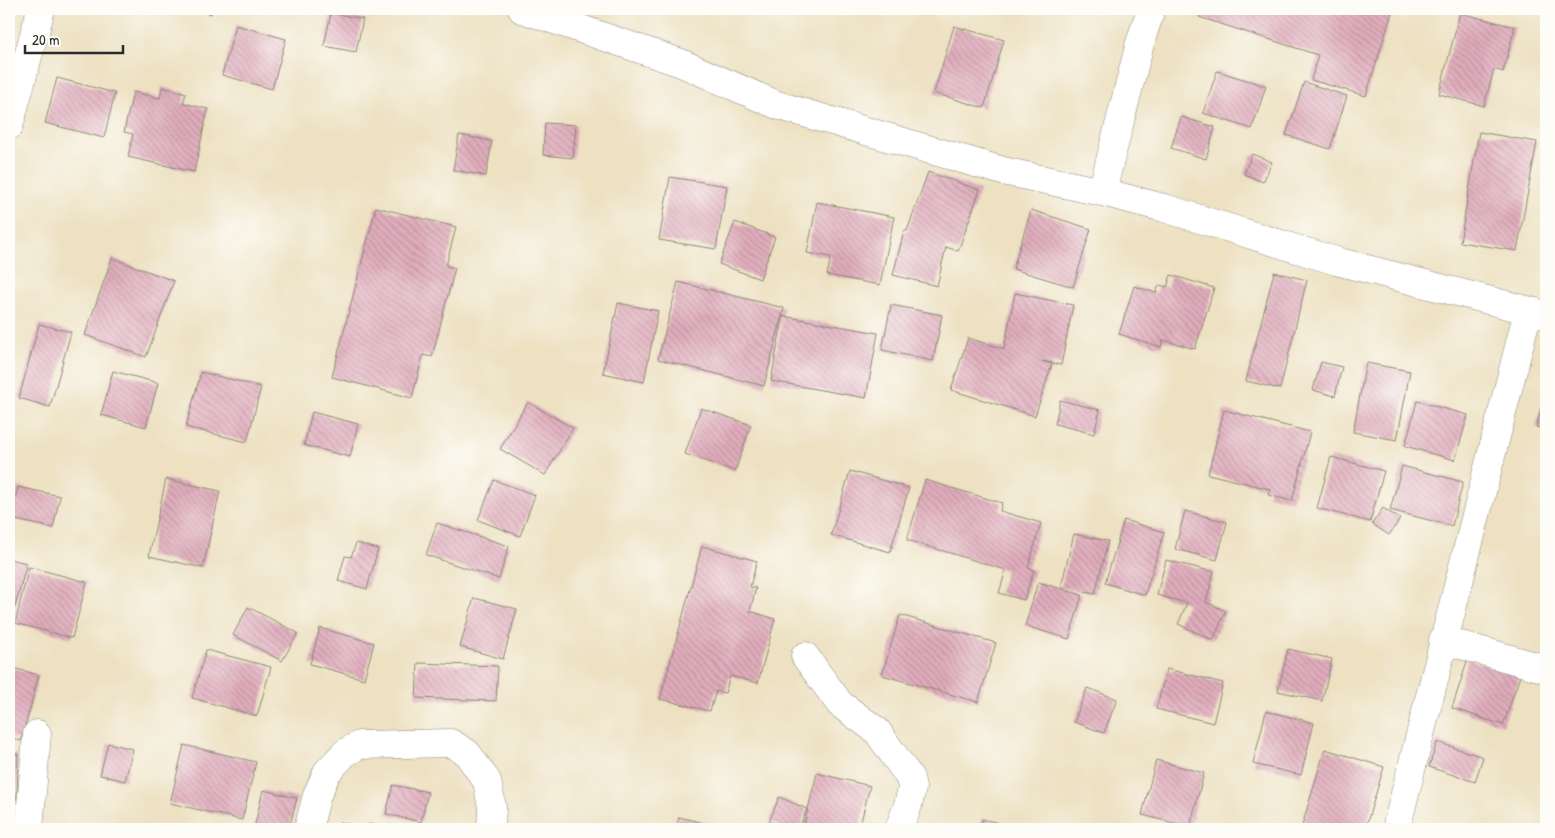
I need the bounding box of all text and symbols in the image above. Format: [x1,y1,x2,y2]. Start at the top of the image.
scale bar [25,22,122,54]
text: 20 m [32,29,59,50]

